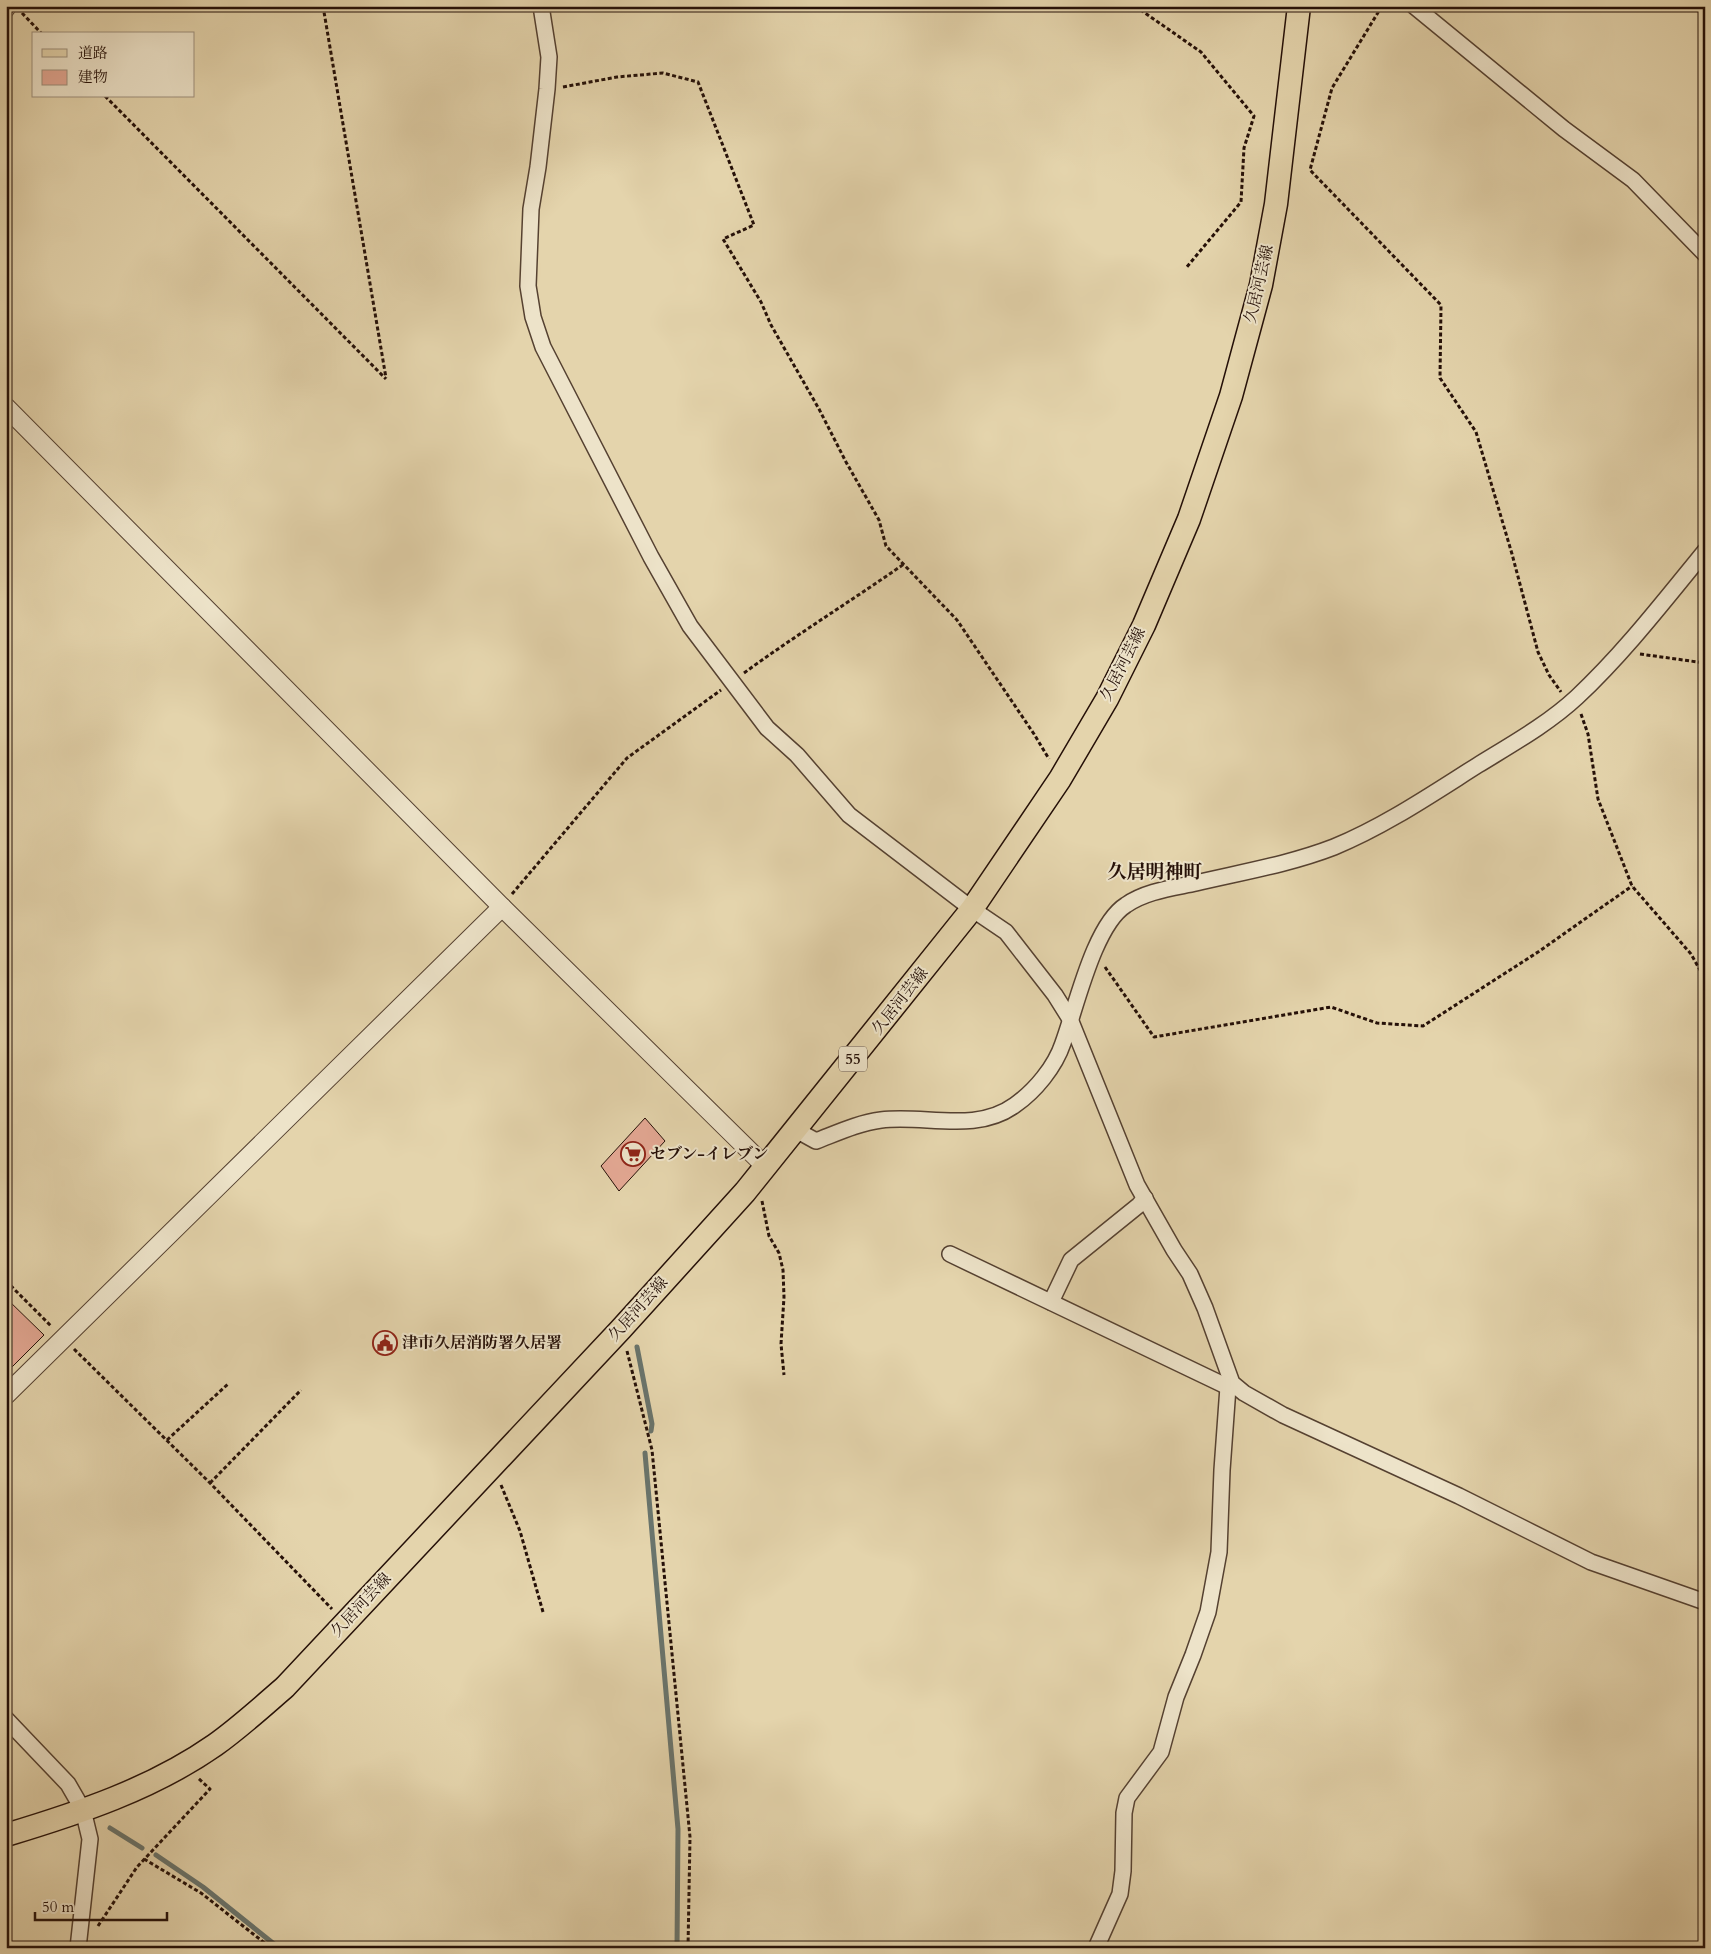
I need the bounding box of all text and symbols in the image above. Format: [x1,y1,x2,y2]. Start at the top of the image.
legend [32,32,195,98]
text: 道路 [78,43,108,63]
text: 建物 [78,67,108,87]
street label: 久居河芸線 [1239,243,1279,325]
street label: 久居河芸線 [1095,623,1151,705]
district label: 久居明神町 [1107,859,1203,885]
street label: 久居河芸線 [867,963,933,1039]
road number: 55 [839,1046,867,1072]
supermarket icon: セブン-イレブン [620,1141,646,1167]
place label: セブン-イレブン [650,1143,768,1165]
street label: 久居河芸線 [603,1272,673,1346]
public building icon: 津市久居消防署久居署 [372,1330,398,1356]
place label: 津市久居消防署久居署 [402,1332,562,1354]
street label: 久居河芸線 [326,1568,396,1642]
scale bar [35,1889,168,1921]
text: 50 m [42,1897,74,1917]

